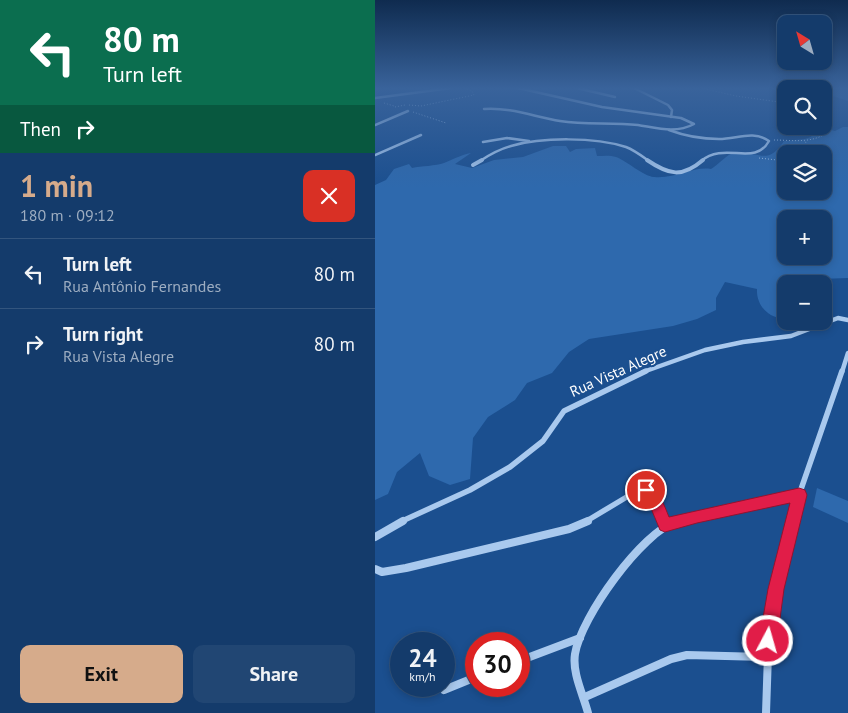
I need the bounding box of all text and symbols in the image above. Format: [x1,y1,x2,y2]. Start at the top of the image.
north arrow [777,15,833,70]
map controls [777,15,832,330]
text: 80 m [103,16,180,62]
icon: left [20,20,85,85]
text: Turn left [103,60,182,88]
button: search [777,80,832,135]
icon: right [71,115,99,143]
text: Then [20,117,61,141]
button: layers [777,145,832,200]
text: 1 min [20,166,93,205]
button: close [303,170,355,222]
text: 180 m · 09:12 [20,205,115,225]
button: + [777,210,832,265]
text: Turn left [63,252,132,276]
icon: left [20,260,48,288]
text: 80 m [314,262,355,286]
button: − [777,275,832,330]
text: Rua Antônio Fernandes [63,276,221,296]
text: Turn right [63,322,143,346]
icon: right [20,330,48,358]
text: 80 m [314,332,355,356]
street label: Rua Vista Alegre [567,341,669,401]
text: Rua Vista Alegre [63,346,174,366]
pin [625,469,667,511]
icon: arrive [632,476,660,504]
position arrow [741,614,793,666]
speed limit sign: 30 [465,632,530,697]
text: 24 [408,642,437,674]
button: Exit [20,645,183,703]
button: Share [193,645,355,703]
text: km/h [409,669,436,684]

